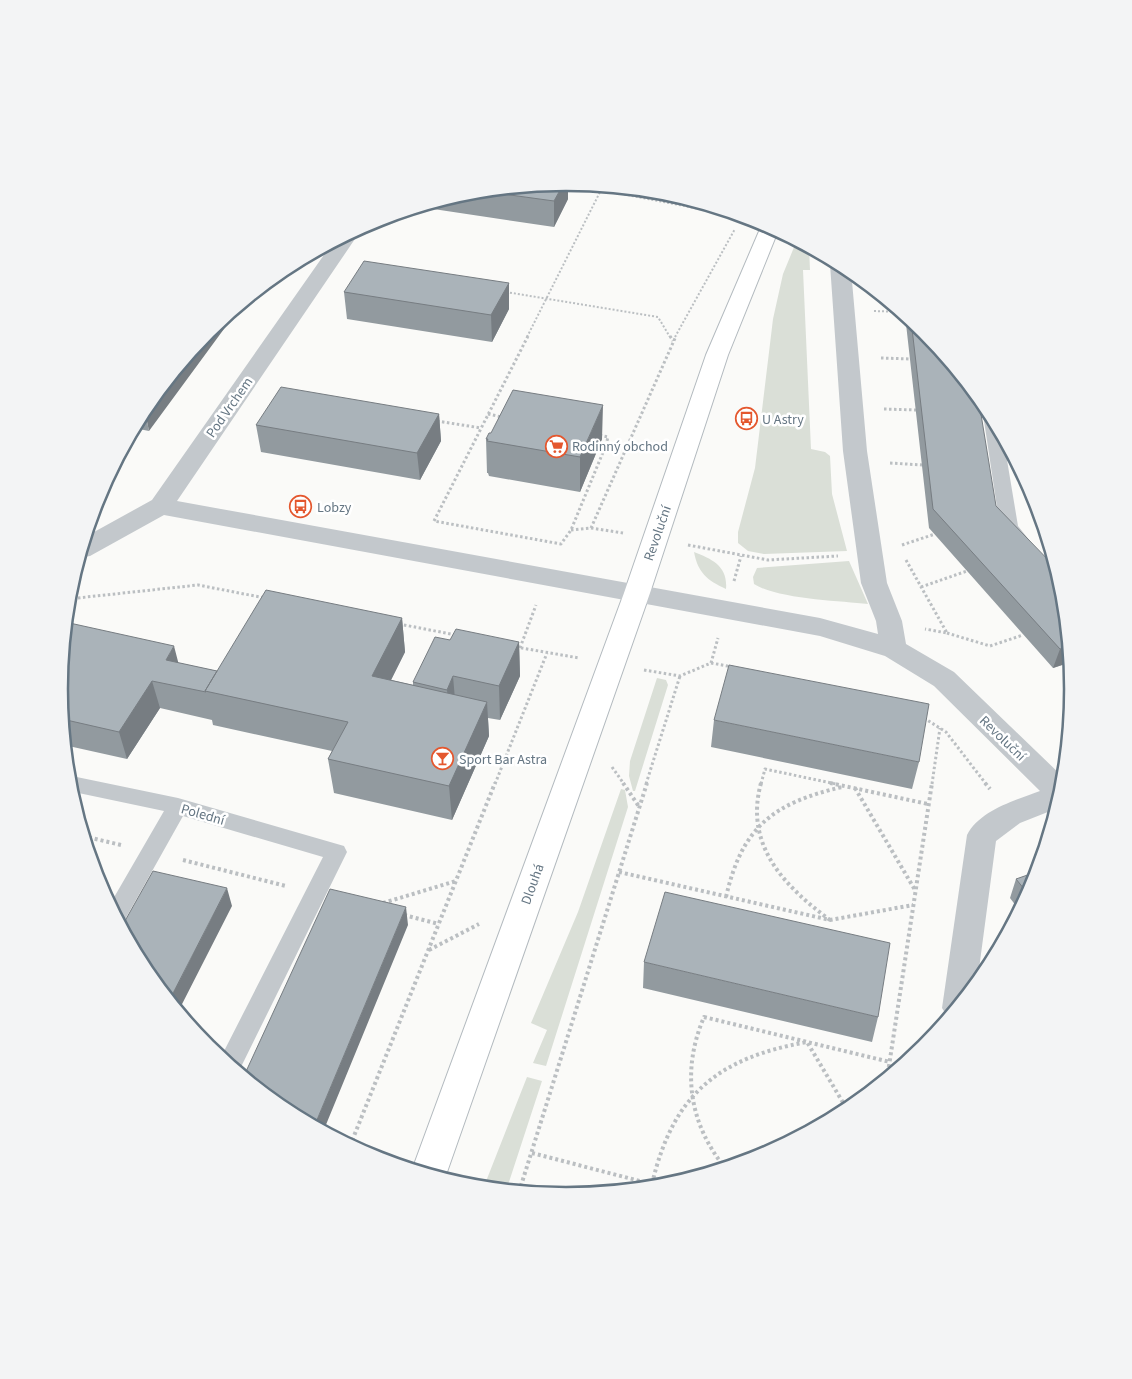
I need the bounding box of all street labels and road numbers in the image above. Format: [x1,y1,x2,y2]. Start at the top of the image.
street label: Pod Vrchem [202,373,258,442]
street label: Revoluční [639,502,677,564]
street label: Revoluční [975,712,1030,766]
street label: Polední [179,799,227,831]
street label: Dlouhá [516,861,550,908]

